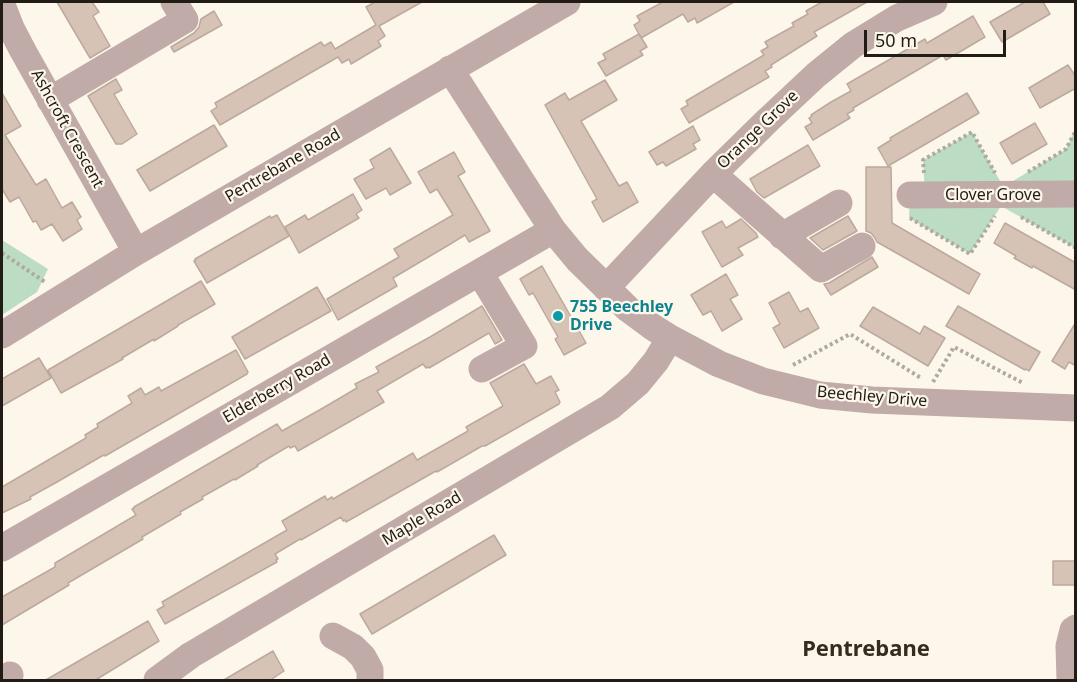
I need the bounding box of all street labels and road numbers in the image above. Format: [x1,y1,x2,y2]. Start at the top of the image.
street label: Ashcroft Crescent [27,66,107,192]
street label: Orange Grove [714,87,802,173]
street label: Pentrebane Road [222,125,344,207]
street label: Clover Grove [945,185,1041,205]
street label: Elderberry Road [220,350,334,428]
street label: Beechley Drive [816,383,928,411]
street label: Maple Road [379,488,465,550]

